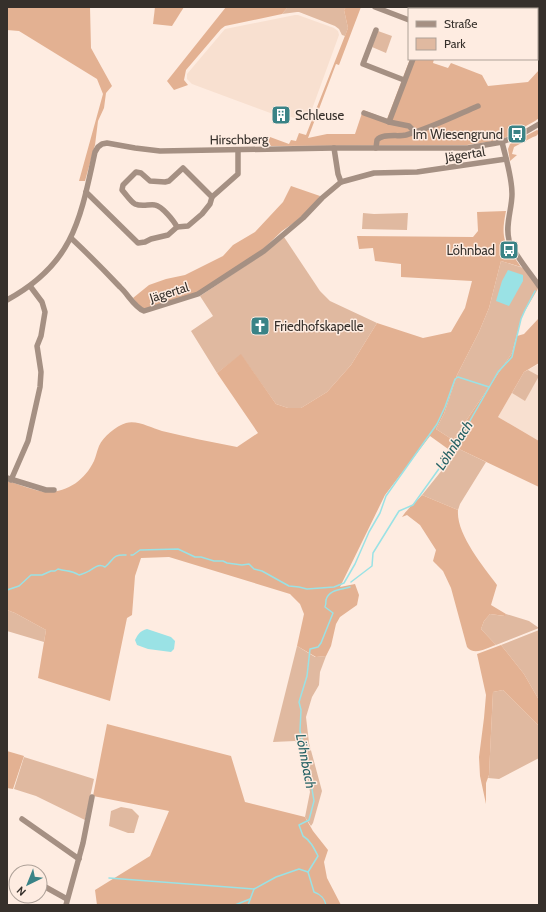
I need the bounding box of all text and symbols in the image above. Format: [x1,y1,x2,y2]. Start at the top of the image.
legend [408,8,538,60]
text: Straße [444,16,477,31]
text: Park [444,36,466,51]
building icon: Schleuse [270,104,292,126]
place label: Schleuse [295,107,344,123]
bus stop icon: Im Wiesengrund [506,123,528,145]
place label: Im Wiesengrund [413,126,503,142]
street label: Hirschberg [210,130,269,148]
street label: Jägertal [443,143,486,165]
bus stop icon: Löhnbad [498,239,520,261]
place label: Löhnbad [446,242,495,258]
street label: Jägertal [146,278,191,306]
church icon: Friedhofskapelle [249,315,271,337]
place label: Friedhofskapelle [274,318,364,334]
water label: Löhnbach [431,417,477,473]
water label: Löhnbach [292,732,320,790]
north arrow [8,864,48,904]
text: N [14,884,29,899]

